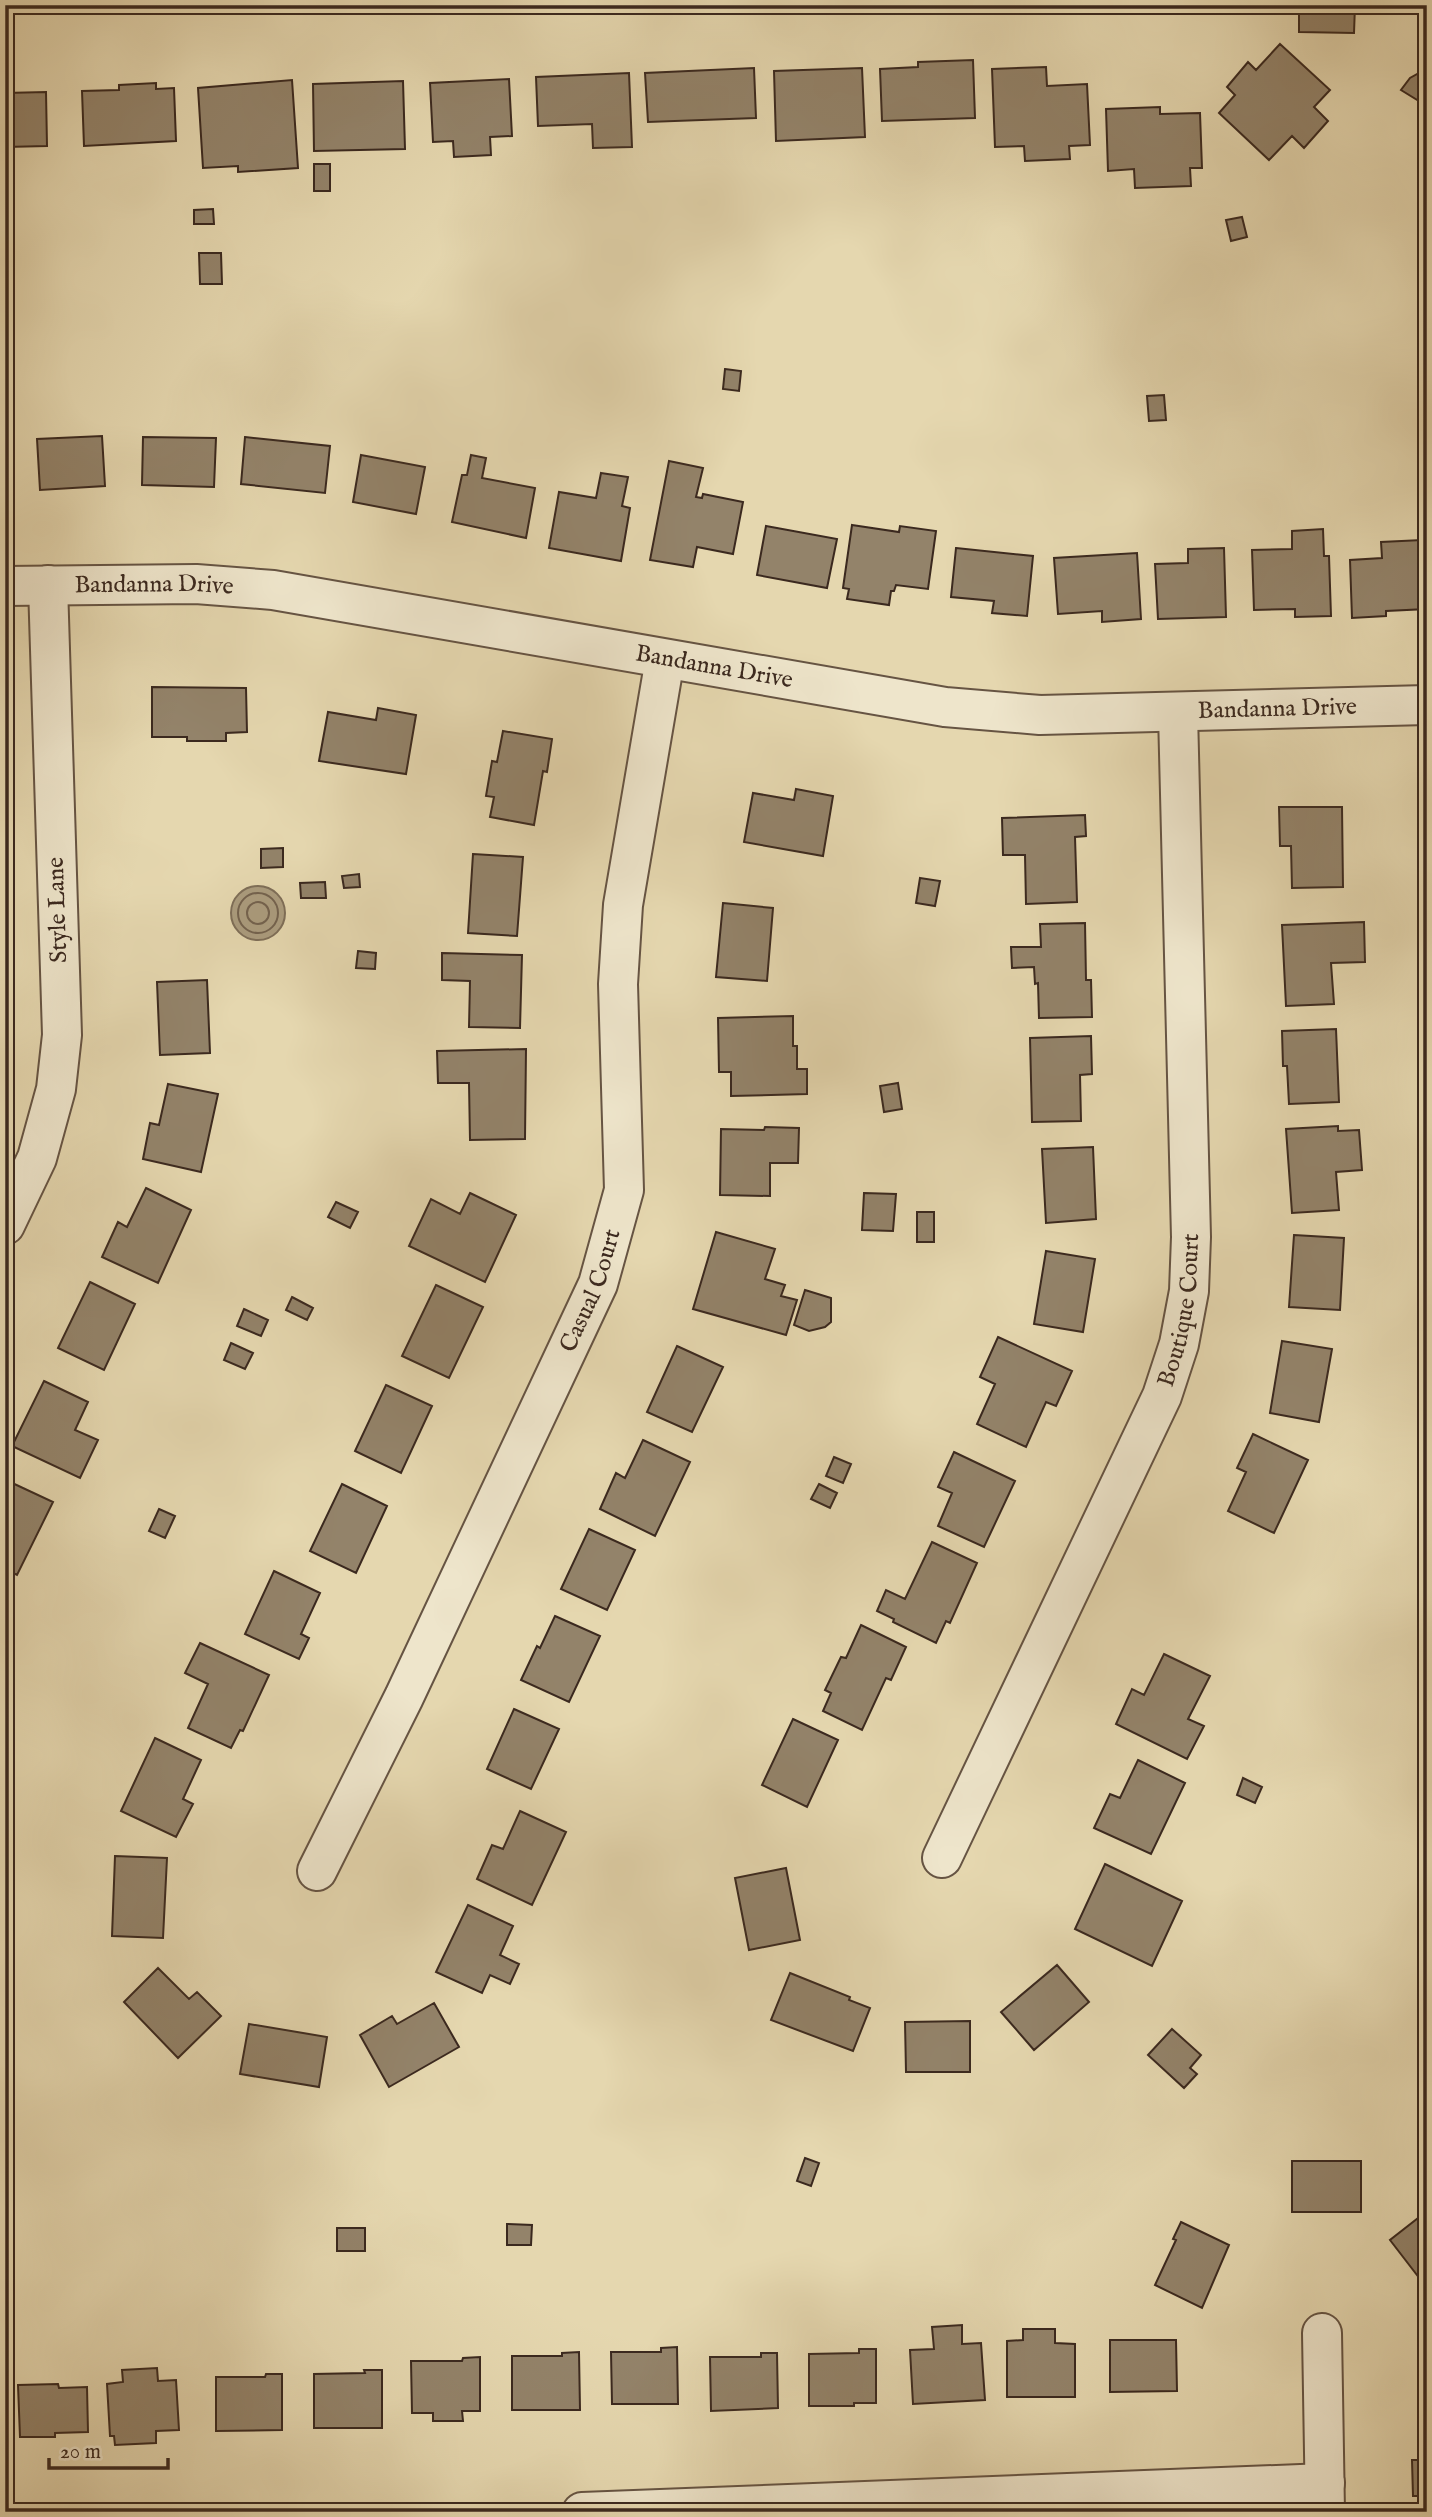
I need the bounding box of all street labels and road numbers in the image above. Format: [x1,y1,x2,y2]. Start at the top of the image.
street label: Bandanna Drive [74,568,235,602]
street label: Bandanna Drive [633,638,795,696]
street label: Bandanna Drive [1197,691,1357,726]
street label: Style Lane [41,856,75,964]
street label: Casual Court [553,1226,628,1357]
street label: Boutique Court [1150,1233,1207,1391]

